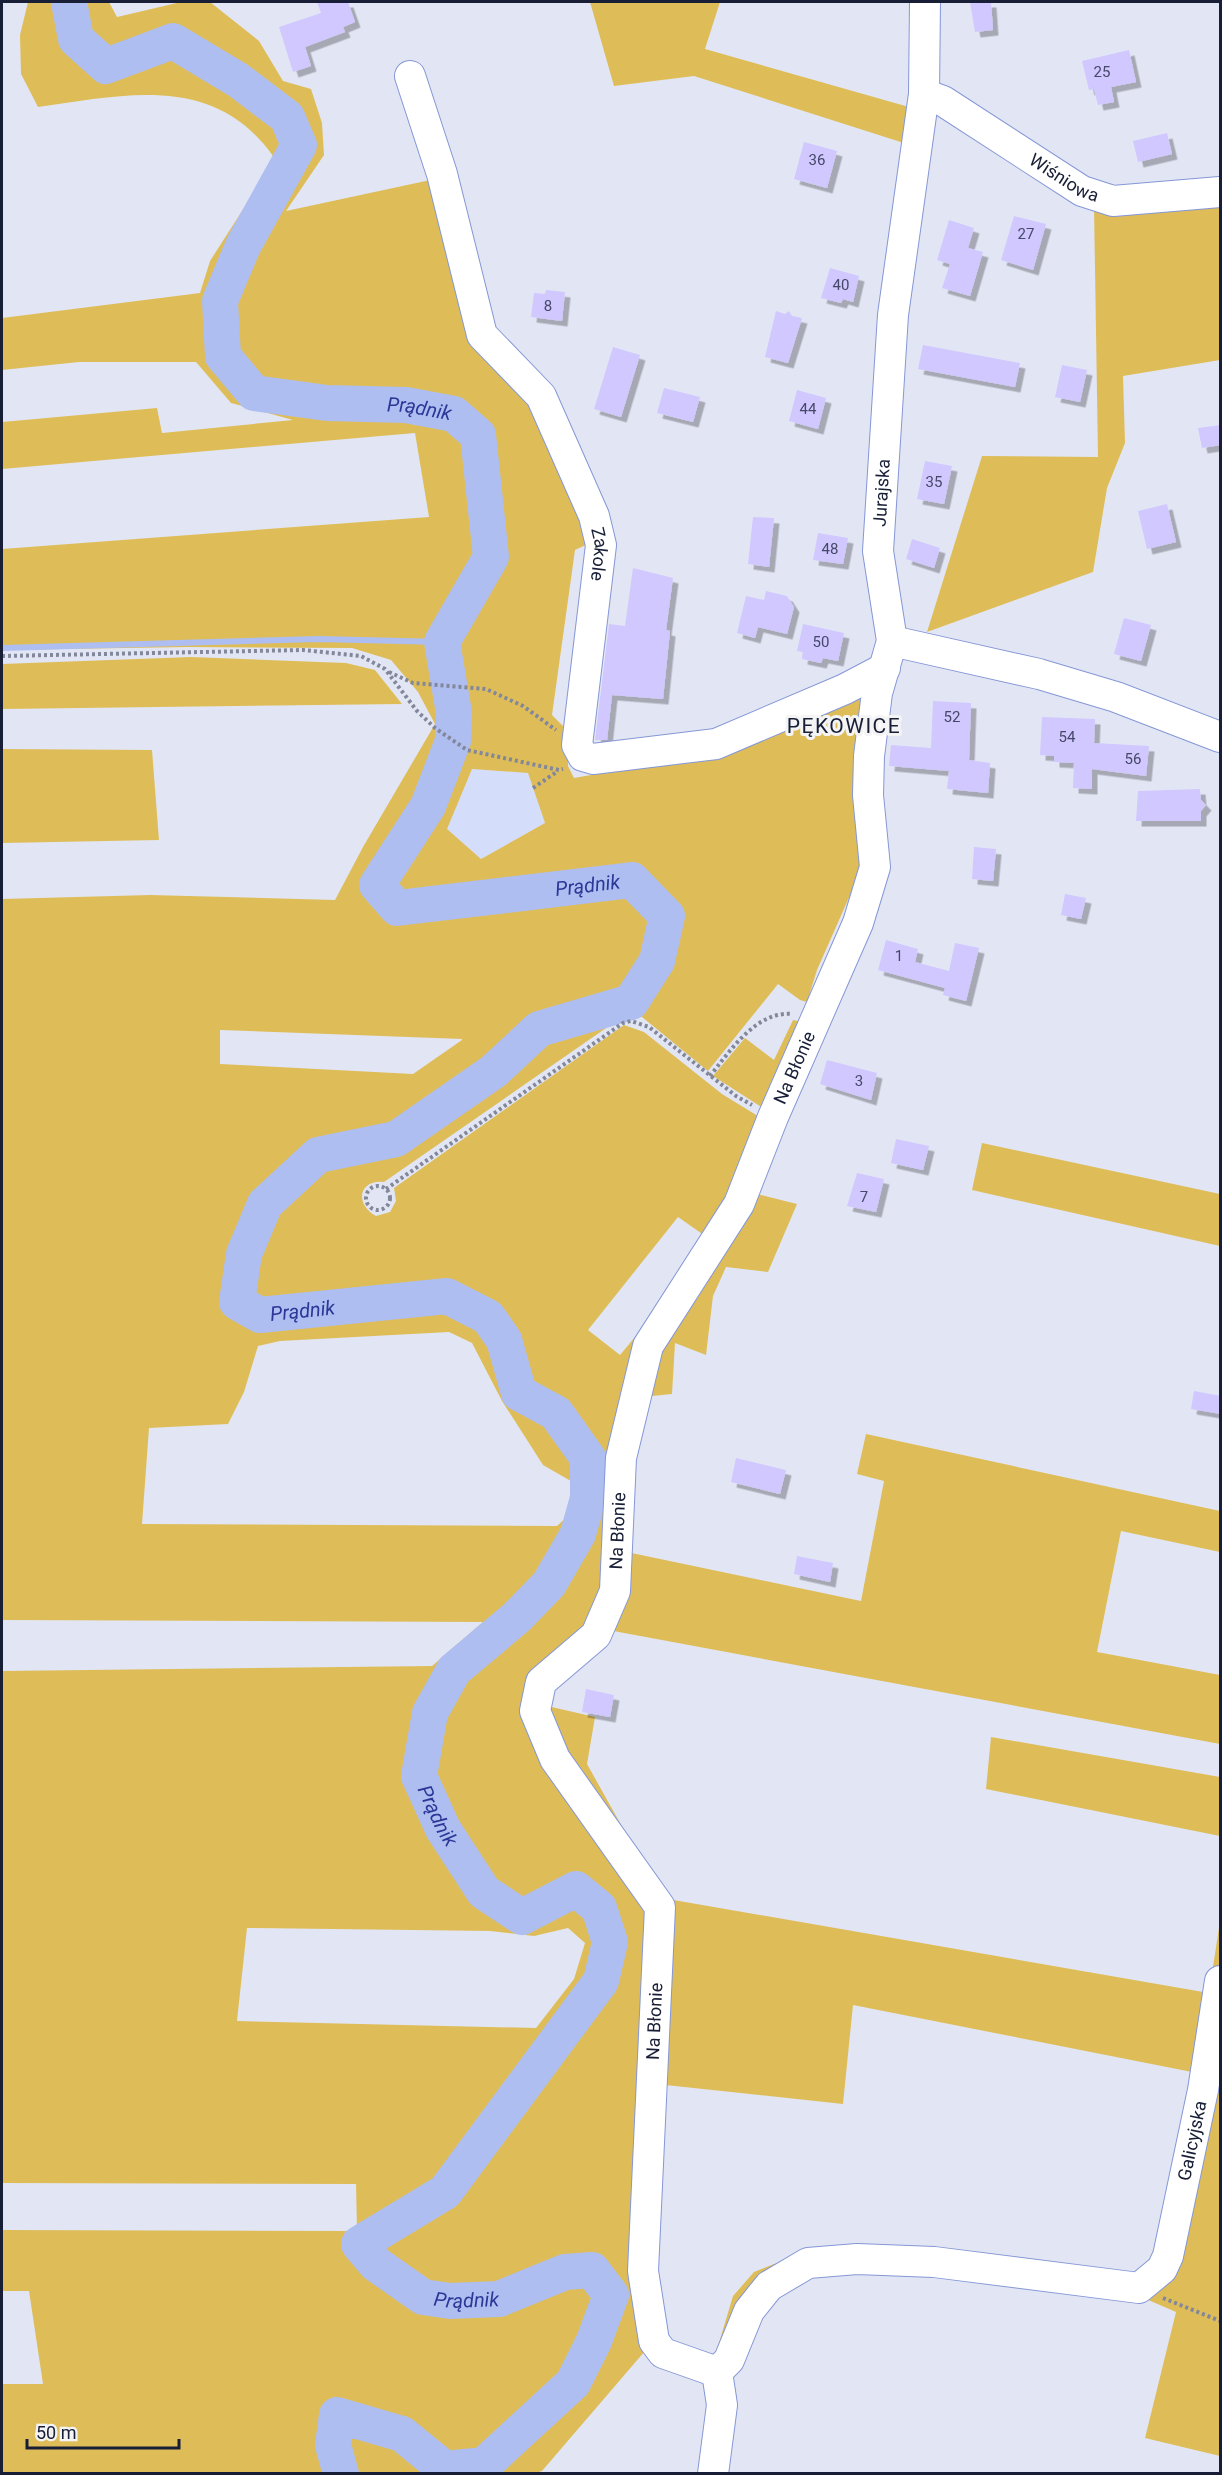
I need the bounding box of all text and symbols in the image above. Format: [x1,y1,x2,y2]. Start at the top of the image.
house number: 25 [1094,63,1110,81]
street label: Wiśniowa [1026,149,1102,206]
house number: 36 [809,151,825,169]
house number: 27 [1018,225,1034,243]
house number: 40 [833,276,849,294]
house number: 8 [544,297,552,315]
water label: Prądnik [387,393,455,426]
house number: 44 [800,400,817,418]
street label: Jurajska [869,458,894,527]
house number: 35 [926,473,942,491]
street label: Zakole [587,525,612,582]
house number: 48 [822,540,838,558]
house number: 50 [813,633,829,651]
house number: 52 [944,708,960,726]
district label: PĘKOWICE [787,714,901,738]
house number: 54 [1059,728,1076,746]
house number: 56 [1125,750,1141,768]
water label: Prądnik [554,869,623,901]
house number: 1 [895,947,903,965]
street label: Na Błonie [769,1028,819,1107]
house number: 3 [855,1072,863,1090]
house number: 7 [860,1188,868,1206]
water label: Prądnik [269,1295,337,1326]
street label: Na Błonie [605,1492,629,1570]
water label: Prądnik [413,1781,464,1852]
street label: Na Błonie [642,1982,666,2060]
street label: Galicyjska [1173,2099,1210,2183]
water label: Prądnik [432,2287,501,2313]
scale bar [27,2412,178,2450]
text: 50 m [36,2422,76,2443]

